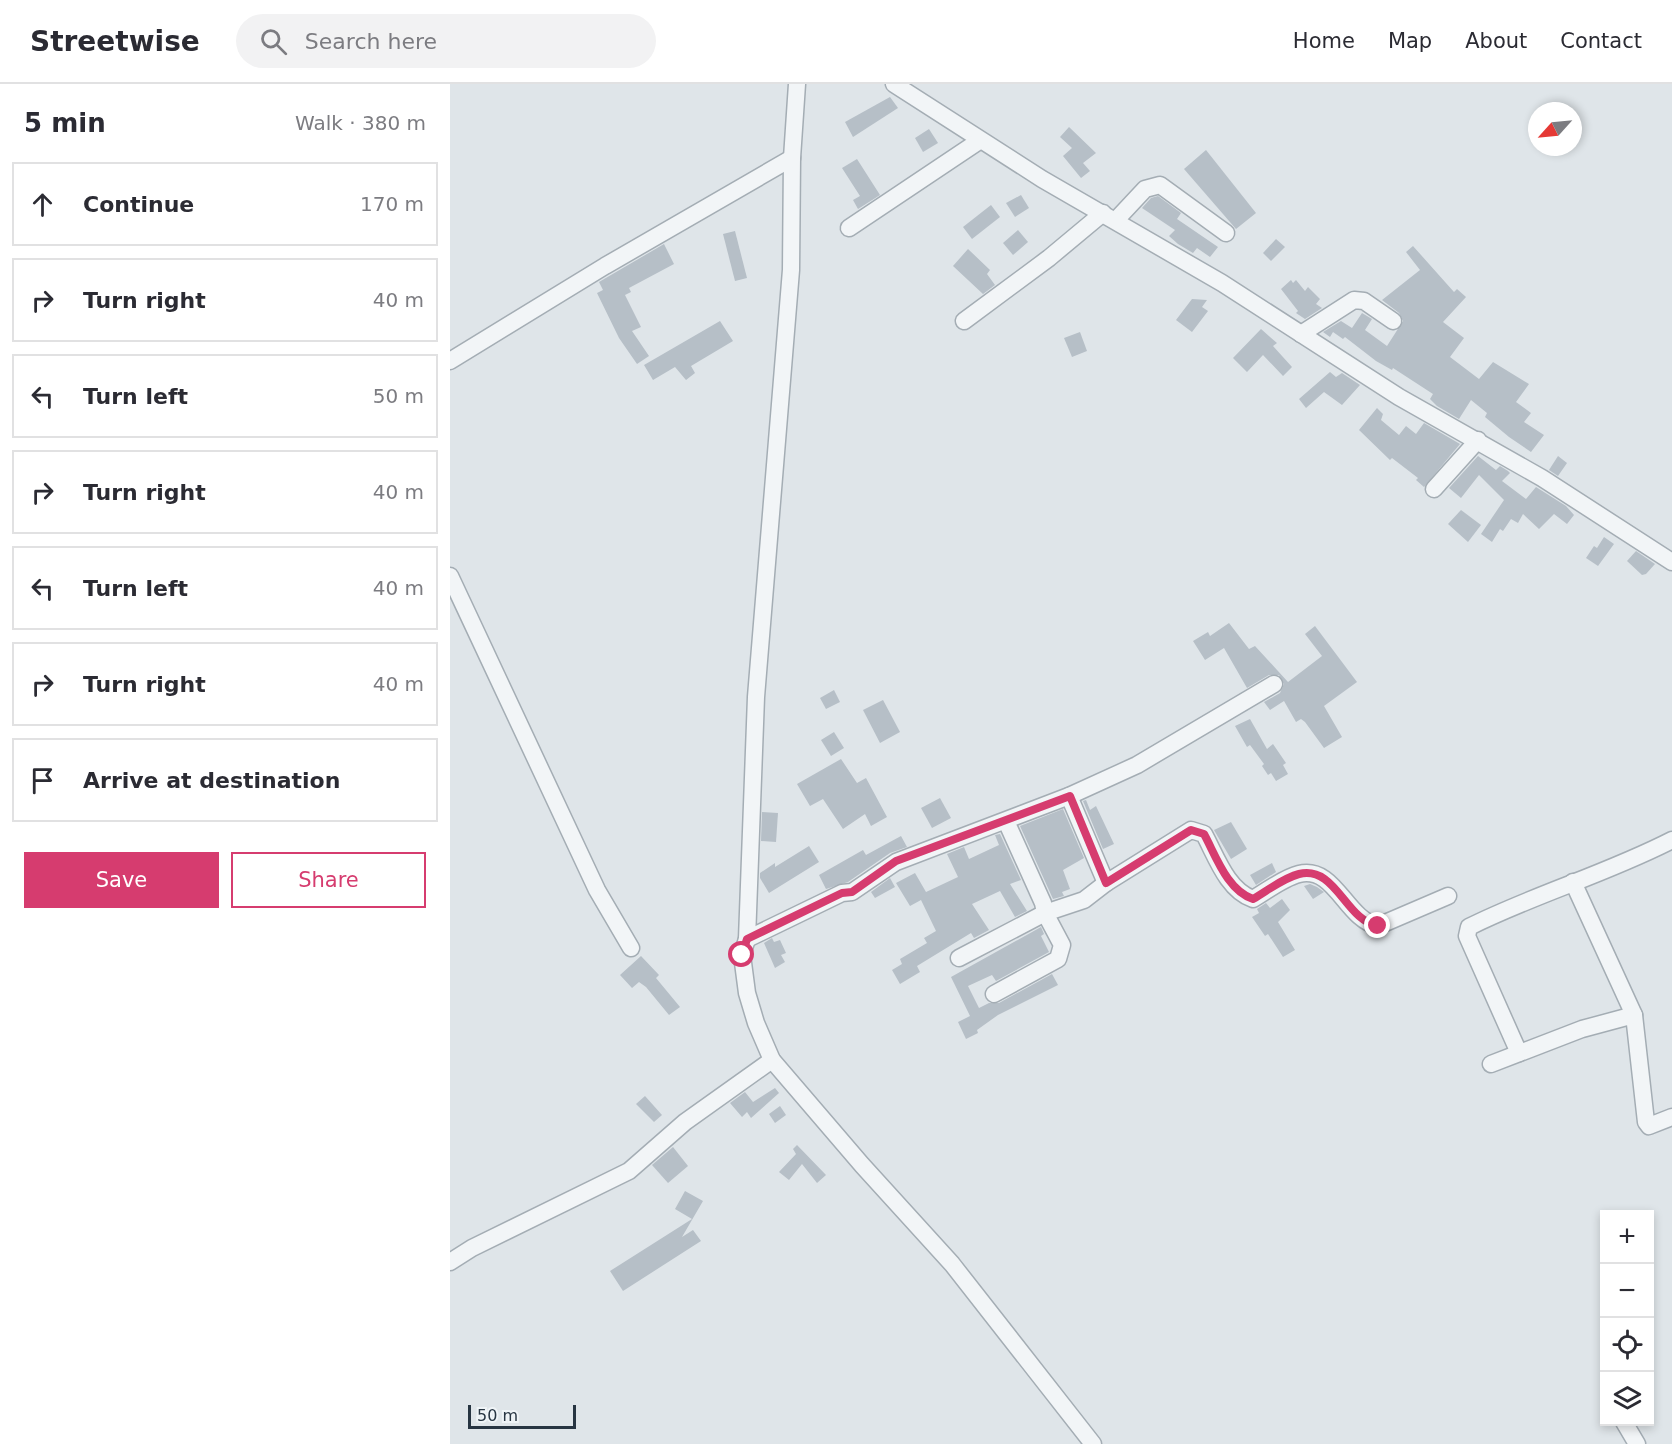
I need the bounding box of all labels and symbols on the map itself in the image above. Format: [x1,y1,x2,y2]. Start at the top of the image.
north arrow [1528,102,1582,156]
route end [1364,912,1390,938]
route start [728,941,754,967]
scale bar [468,1402,576,1430]

